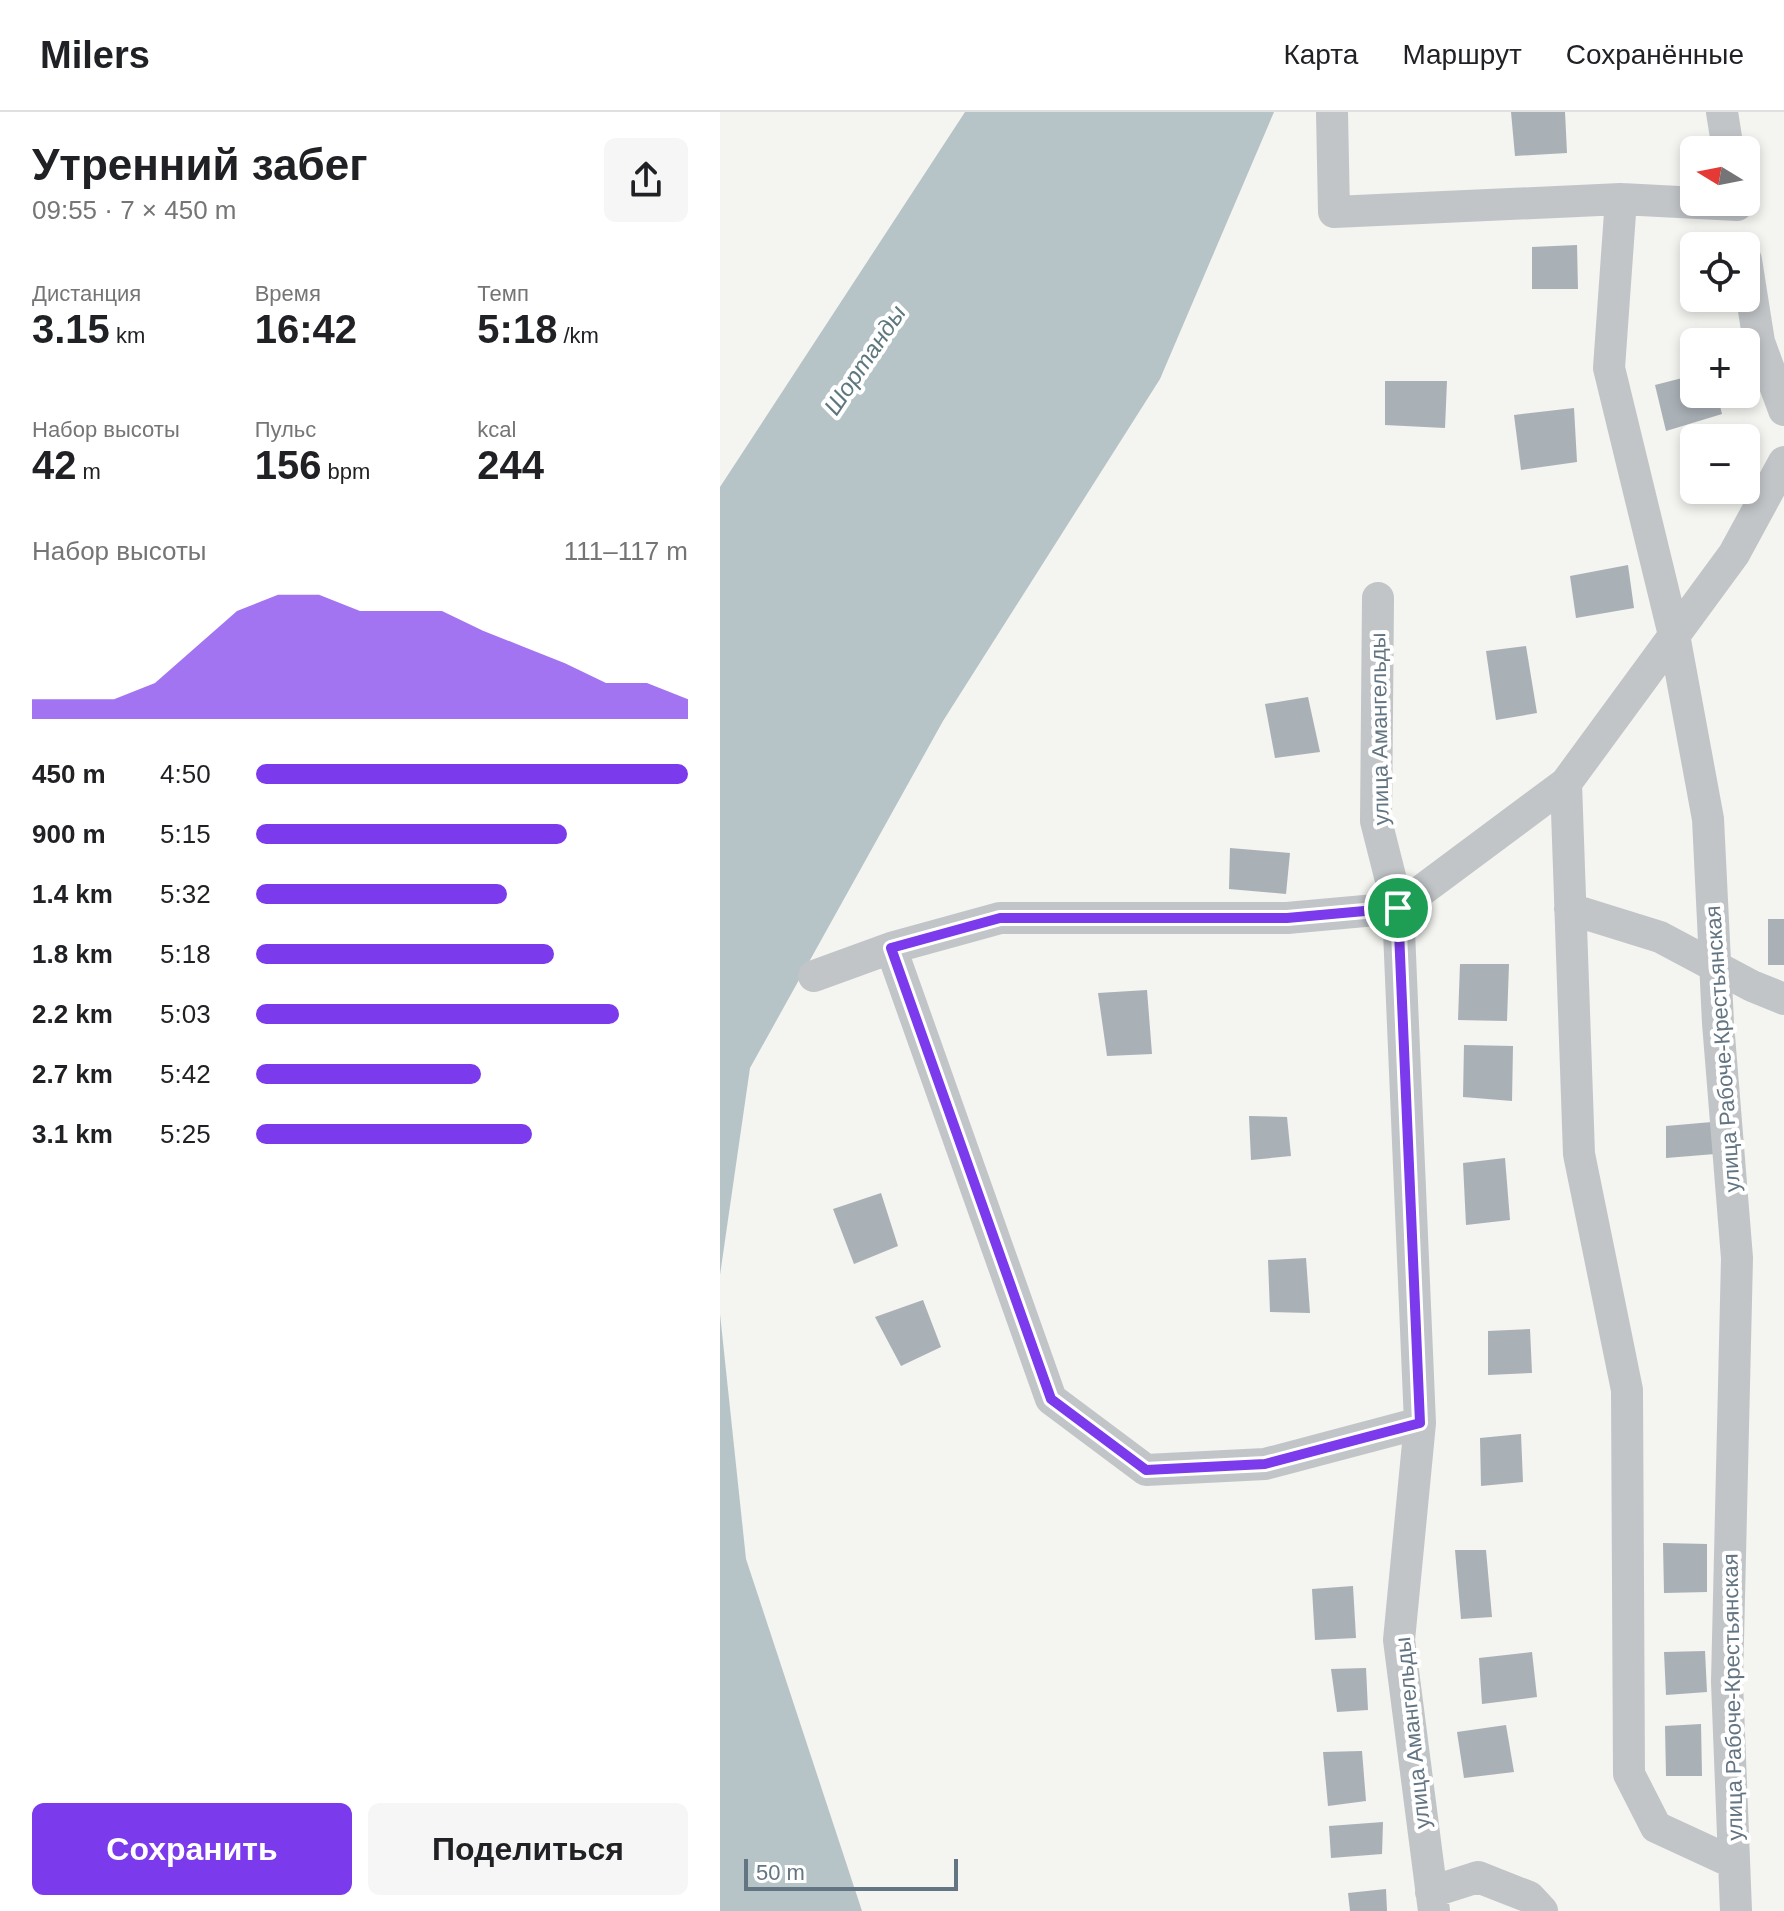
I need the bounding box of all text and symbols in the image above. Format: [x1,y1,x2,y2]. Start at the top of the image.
text: Milers [40,34,150,76]
text: Карта [1283,39,1358,70]
text: Маршрут [1402,39,1522,70]
text: Сохранённые [1566,39,1744,70]
north arrow [1680,136,1760,216]
map controls [1680,136,1760,504]
button: share [604,138,688,222]
text: Утренний забег [32,140,367,189]
text: 09:55 · 7 × 450 m [32,195,237,225]
button: locate [1680,232,1760,312]
text: Дистанция [32,281,141,306]
text: Время [255,281,321,306]
text: Темп [477,281,529,306]
water label: Шортанды [818,300,911,419]
text: 3.15 [32,307,110,351]
text: 16:42 [255,307,357,351]
text: 5:18 [477,307,557,351]
text: km [110,323,145,348]
text: /km [557,323,599,348]
button: + [1680,328,1760,408]
text: Набор высоты [32,417,180,442]
text: Пульс [255,417,316,442]
text: kcal [477,417,516,442]
button: − [1680,424,1760,504]
text: 42 [32,443,77,487]
text: 156 [255,443,321,487]
text: 244 [477,443,544,487]
text: m [77,459,101,484]
text: bpm [321,459,370,484]
text: Набор высоты [32,536,207,566]
text: 111–117 m [564,536,688,566]
street label: улица Амангельды [1365,632,1394,826]
text: 450 m [32,759,106,789]
text: 4:50 [160,759,211,789]
text: 900 m [32,819,106,849]
text: 5:15 [160,819,211,849]
pin [1364,874,1432,942]
text: 1.4 km [32,879,113,909]
text: 5:32 [160,879,211,909]
icon: arrive [1376,886,1420,930]
street label: улица Рабоче-Крестьянская [1700,905,1745,1193]
text: 1.8 km [32,939,113,969]
text: 5:18 [160,939,211,969]
text: 2.2 km [32,999,113,1029]
text: 5:03 [160,999,211,1029]
text: 2.7 km [32,1059,113,1089]
text: 5:42 [160,1059,211,1089]
text: 3.1 km [32,1119,113,1149]
text: 5:25 [160,1119,211,1149]
street label: улица Рабоче-Крестьянская [1717,1553,1748,1841]
street label: улица Амангельды [1390,1636,1435,1830]
button: Сохранить [32,1803,352,1895]
button: Поделиться [368,1803,688,1895]
scale bar [744,1855,958,1891]
text: 50 m [756,1860,805,1885]

